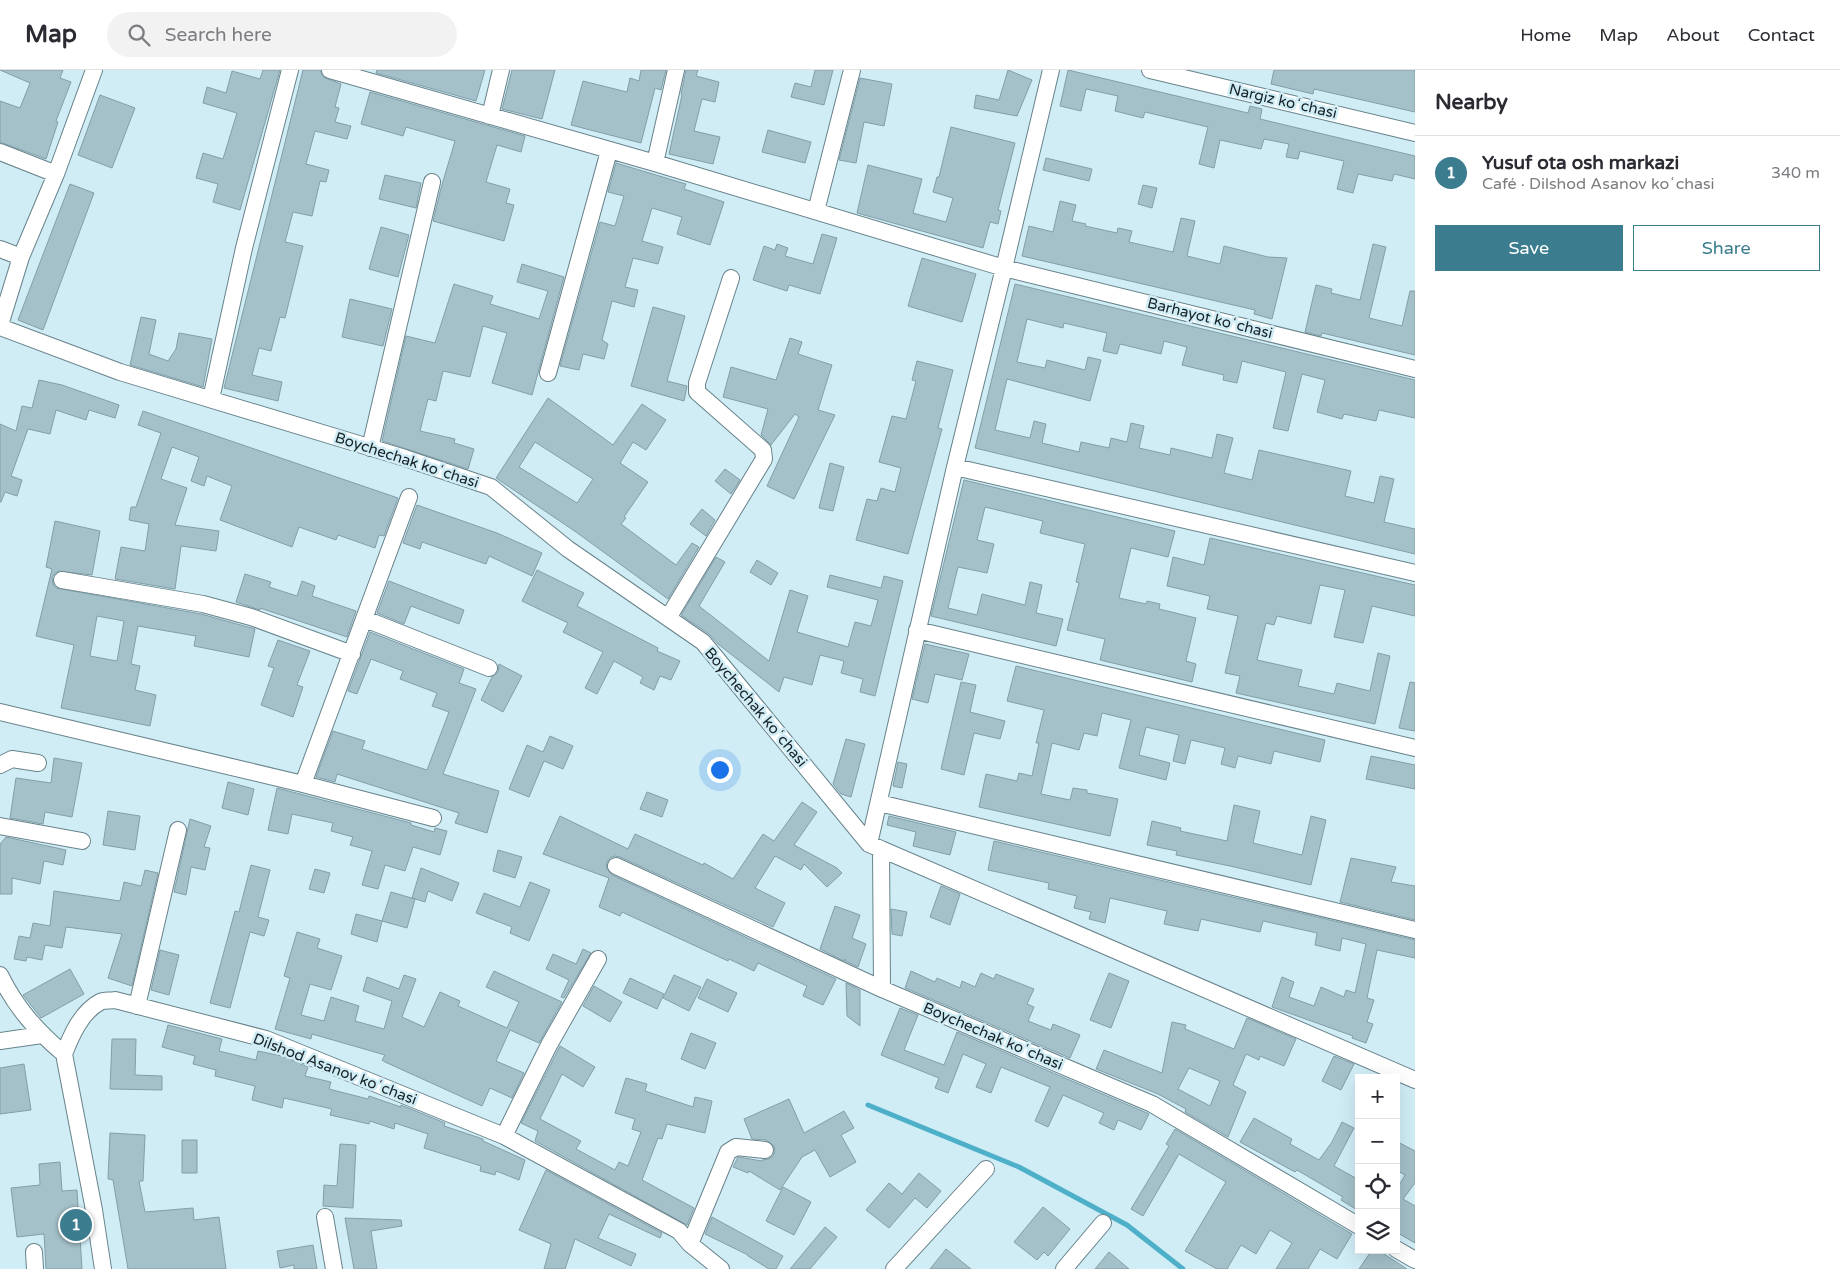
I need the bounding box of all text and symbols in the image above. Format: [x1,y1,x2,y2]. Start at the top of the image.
search box [107,12,457,57]
text: Map [25,20,77,49]
icon: search [125,21,153,49]
text: Search here [165,24,272,46]
text: Home [1520,24,1571,46]
text: Map [1599,24,1638,46]
text: About [1666,24,1720,46]
text: Contact [1748,24,1815,46]
street label: Nargiz koʻchasi [1227,80,1339,122]
text: Nearby [1435,90,1508,115]
text: Yusuf ota osh markazi [1482,152,1679,174]
text: 1 [1446,163,1456,183]
text: 340 m [1771,163,1820,183]
text: Café · Dilshod Asanov koʻchasi [1482,174,1715,194]
button: Save [1435,225,1623,271]
button: Share [1633,225,1820,271]
street label: Barhayot koʻchasi [1146,294,1274,342]
street label: Boychechak koʻchasi [333,428,481,492]
street label: Boychechak koʻchasi [701,644,811,770]
your location [707,757,733,783]
street label: Boychechak koʻchasi [920,998,1066,1074]
street label: Dilshod Asanov koʻchasi [251,1029,419,1109]
map controls [1355,1074,1400,1254]
button: + [1355,1074,1400,1119]
button: − [1355,1119,1400,1164]
button: locate [1355,1164,1400,1209]
pin: 1 [60,1206,92,1244]
button: layers [1355,1209,1400,1254]

